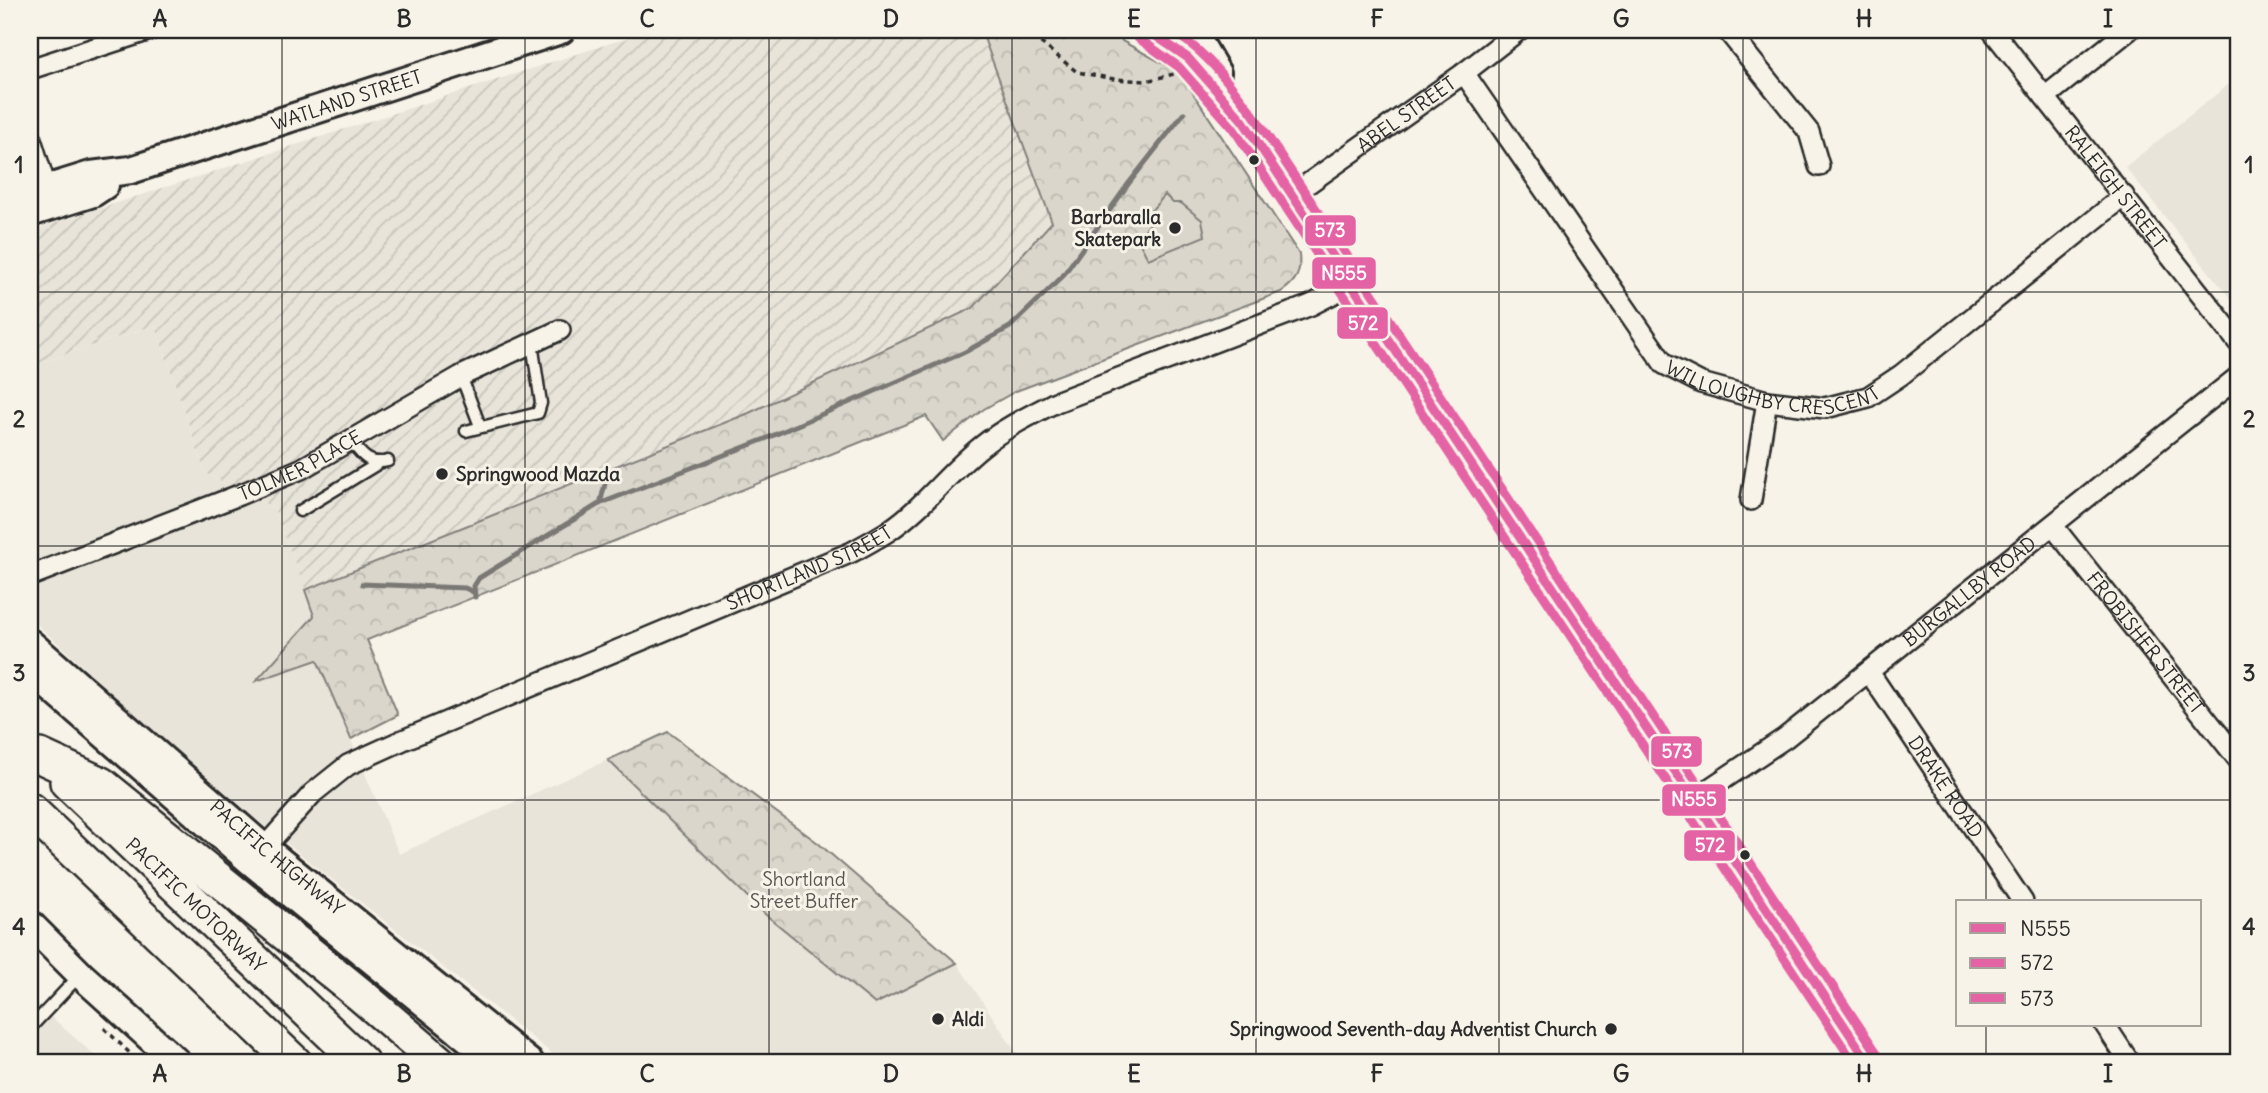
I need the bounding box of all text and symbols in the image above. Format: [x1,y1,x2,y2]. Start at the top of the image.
text: A [153,4,168,33]
text: B [396,4,412,33]
text: C [639,4,655,33]
text: D [883,4,899,33]
text: E [1127,4,1141,33]
text: F [1370,4,1384,33]
text: G [1613,4,1629,33]
text: H [1856,4,1872,33]
text: I [2103,4,2113,33]
street label: WATLAND STREET [268,64,425,135]
street label: ABEL STREET [1352,71,1460,157]
street label: RALEIGH STREET [2060,121,2172,254]
text: 1 [14,150,24,179]
text: 1 [2244,150,2254,179]
unlabelled marker [1247,153,1261,167]
place label: Barbaralla Skatepark [1071,205,1161,251]
line badge: 573 [1304,214,1357,247]
text: 573 [1314,218,1346,242]
marker: Barbaralla Skatepark [1167,220,1183,236]
line badge: N555 [1311,256,1377,290]
text: N555 [1321,261,1367,285]
line badge: 572 [1336,306,1389,340]
text: 572 [1348,311,1378,335]
street label: WILLOUGHBY CRESCENT [1662,355,1884,420]
text: 2 [13,404,26,433]
text: 2 [2243,404,2256,433]
street label: TOLMER PLACE [235,424,366,506]
place label: Springwood Mazda [456,462,620,486]
marker: Springwood Mazda [434,466,450,482]
street label: SHORTLAND STREET [723,520,897,615]
street label: BURGALLBY ROAD [1898,531,2041,652]
street label: FROBISHER STREET [2082,567,2209,719]
text: 3 [12,658,26,687]
text: 3 [2242,658,2256,687]
street label: DRAKE ROAD [1903,731,1988,842]
line badge: 573 [1650,735,1703,768]
text: 573 [1661,739,1693,763]
line badge: N555 [1661,783,1727,817]
text: N555 [1671,787,1717,811]
street label: PACIFIC HIGHWAY [205,794,349,920]
line badge: 572 [1683,829,1736,862]
street label: PACIFIC MOTORWAY [121,833,271,977]
text: 572 [1695,833,1725,857]
unlabelled marker [1738,848,1752,862]
park label: Shortland Street Buffer [750,867,859,913]
legend [1956,900,2202,1026]
text: 4 [12,912,26,941]
text: 4 [2242,912,2256,941]
text: N555 [2020,915,2071,942]
text: 572 [2020,949,2054,976]
text: 573 [2020,985,2054,1012]
place label: Aldi [952,1007,984,1031]
marker: Aldi [930,1011,946,1027]
place label: Springwood Seventh-day Adventist Church [1230,1017,1597,1041]
marker: Springwood Seventh-day Adventist Church [1603,1021,1619,1037]
text: A [153,1059,168,1088]
text: B [396,1059,412,1088]
text: C [639,1059,655,1088]
text: D [883,1059,899,1088]
text: E [1127,1059,1141,1088]
text: F [1370,1059,1384,1088]
text: G [1613,1059,1629,1088]
text: H [1856,1059,1872,1088]
text: I [2103,1059,2113,1088]

